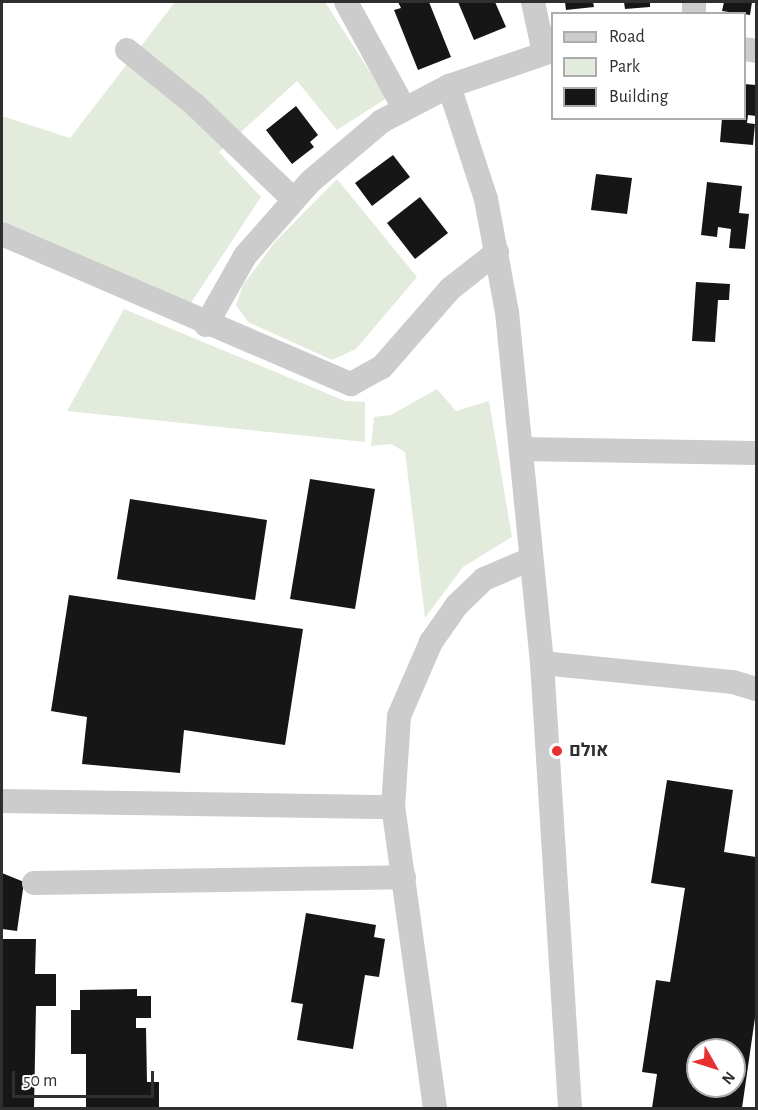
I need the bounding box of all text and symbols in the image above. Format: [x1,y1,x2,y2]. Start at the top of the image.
legend [551,12,746,120]
text: Road [609,28,645,46]
text: Park [609,58,640,76]
text: Building [609,88,668,106]
place label: אולם [569,740,608,762]
marker: אולם [550,744,564,758]
north arrow [686,1038,746,1098]
scale bar [15,1059,158,1097]
text: N [719,1069,738,1087]
text: 50 m [23,1072,57,1090]

